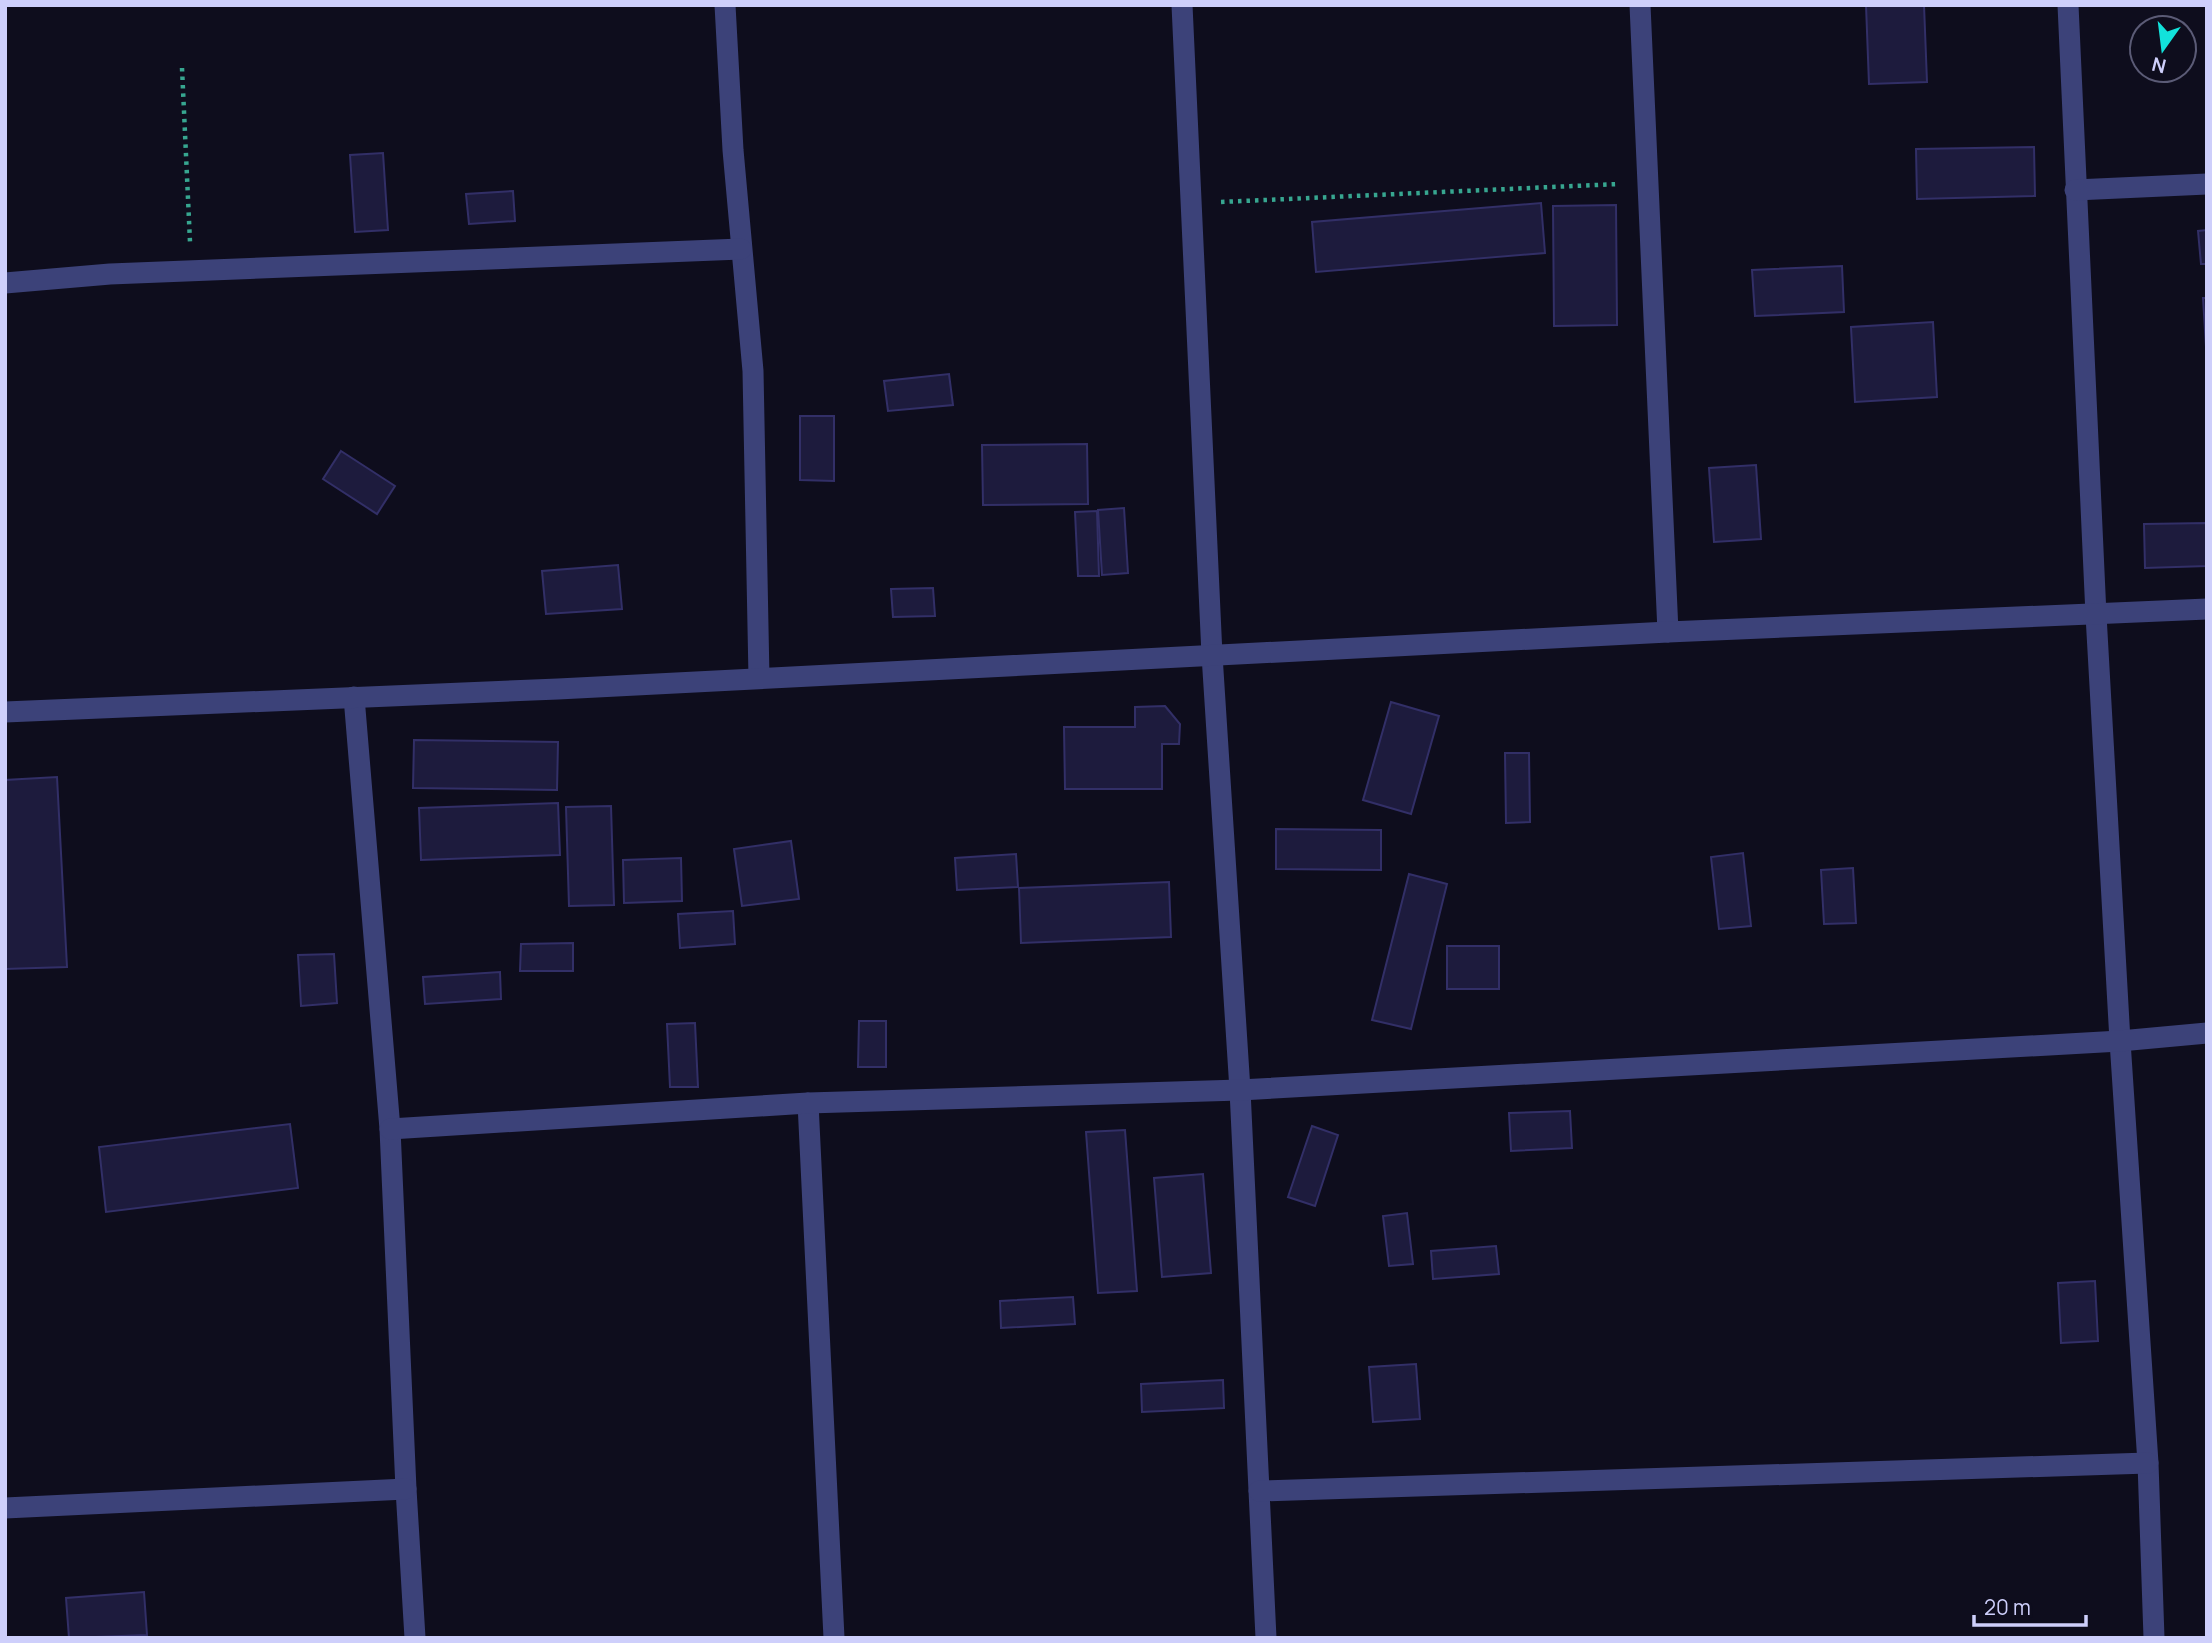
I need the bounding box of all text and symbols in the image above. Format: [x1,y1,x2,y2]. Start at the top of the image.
north arrow [2128,14,2198,84]
text: N [2149,51,2169,80]
scale bar [1974,1584,2086,1628]
text: 20 m [1984,1593,2031,1621]

